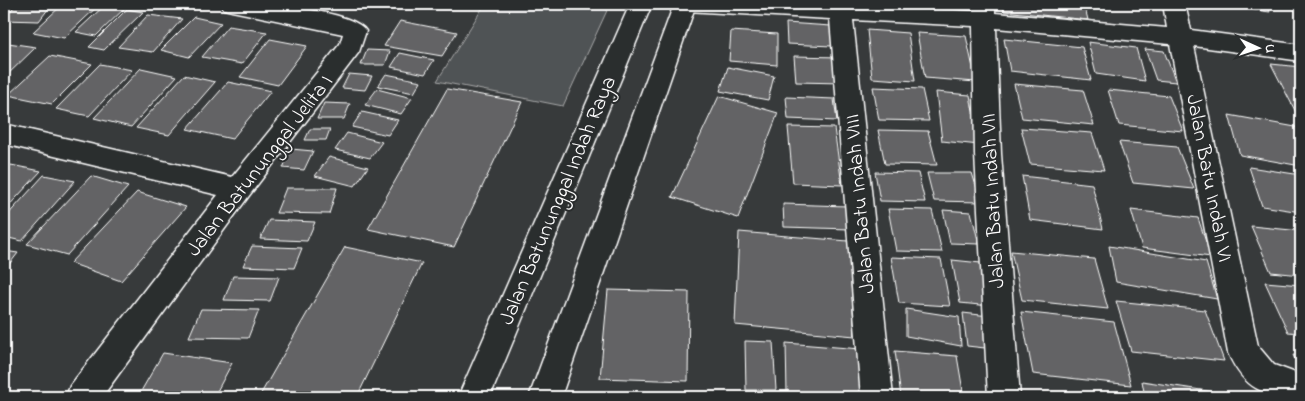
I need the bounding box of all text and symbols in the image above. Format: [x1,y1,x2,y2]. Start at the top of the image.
north arrow [1232,22,1282,72]
text: U [1259,44,1280,54]
street label: Jalan Batununggal Jelita I [180,69,343,265]
street label: Jalan Batununggal Indah Raya [493,72,627,331]
street label: Jalan Batu Indah VI [1177,92,1239,265]
street label: Jalan Batu Indah VIII [838,113,884,295]
street label: Jalan Batu Indah VII [974,113,1014,289]

